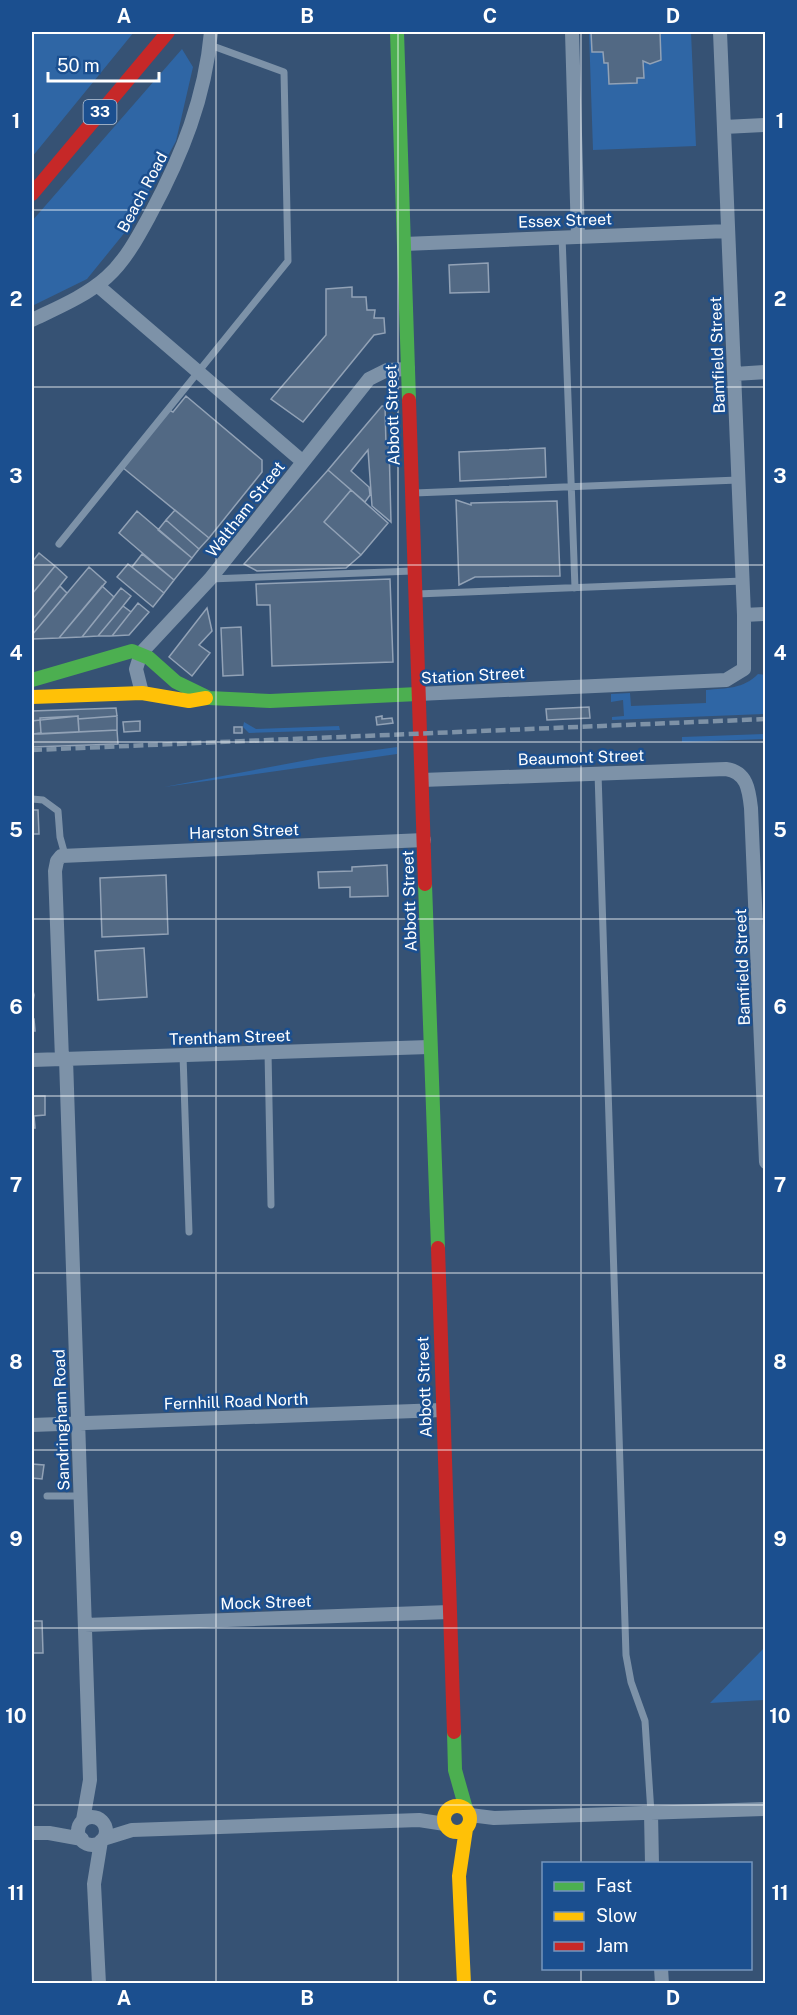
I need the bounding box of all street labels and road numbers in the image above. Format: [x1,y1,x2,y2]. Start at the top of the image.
road number: 33 [84,100,116,124]
street label: Beach Road [113,149,172,236]
street label: Essex Street [518,209,612,232]
street label: Bamfield Street [706,296,729,414]
street label: Abbott Street [381,364,404,466]
street label: Waltham Street [202,458,289,561]
street label: Station Street [421,663,526,688]
street label: Beaumont Street [517,746,645,769]
street label: Harston Street [189,820,299,843]
street label: Abbott Street [398,850,421,952]
street label: Bamfield Street [731,908,754,1026]
street label: Trentham Street [169,1026,291,1049]
street label: Abbott Street [413,1336,436,1438]
street label: Sandringham Road [50,1349,73,1491]
street label: Fernhill Road North [163,1389,309,1414]
street label: Mock Street [220,1591,312,1614]

